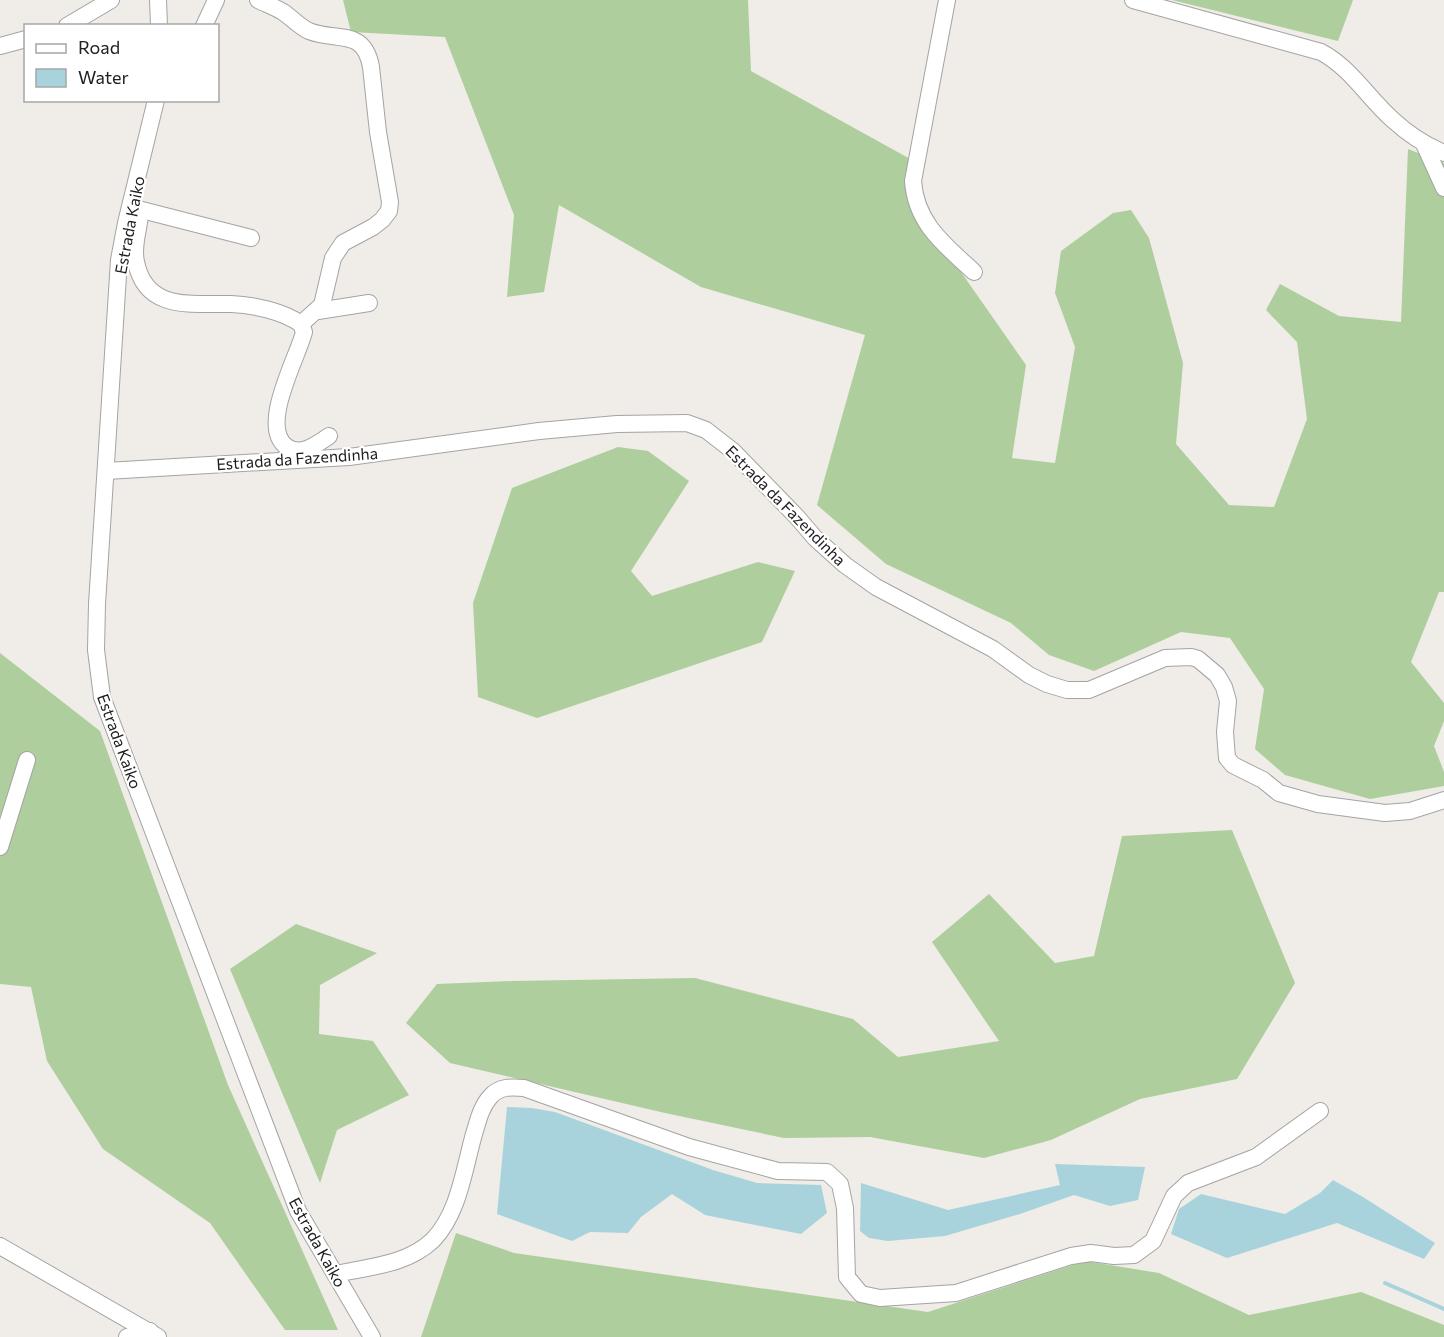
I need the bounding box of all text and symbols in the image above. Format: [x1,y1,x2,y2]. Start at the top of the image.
legend [24,24,219,102]
text: Road [78,36,120,58]
text: Water [78,66,129,88]
street label: Estrada Kaiko [110,174,148,276]
street label: Estrada da Fazendinha [722,441,850,569]
street label: Estrada da Fazendinha [216,443,378,473]
street label: Estrada Kaiko [94,691,146,791]
street label: Estrada Kaiko [286,1194,350,1290]

